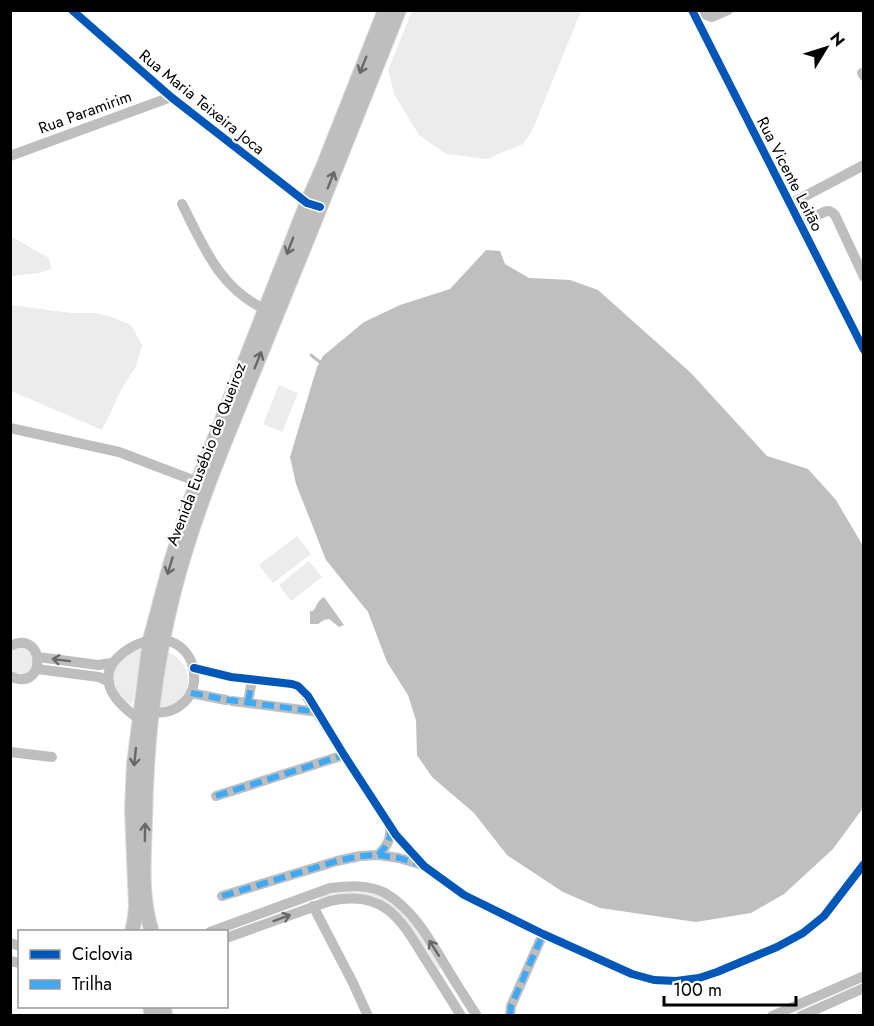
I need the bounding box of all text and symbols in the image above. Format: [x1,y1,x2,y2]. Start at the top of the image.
north arrow [796,18,856,78]
text: N [824,27,850,51]
street label: Rua Maria Teixeira Joca [134,44,270,160]
one-way arrow [357,55,368,74]
street label: Rua Paramirim [35,84,135,140]
street label: Rua Vicente Leitão [751,113,829,235]
one-way arrow [326,171,337,189]
one-way arrow [284,236,295,255]
one-way arrow [253,352,264,370]
street label: Avenida Eusébio de Queiroz [160,359,252,549]
one-way arrow [164,556,175,575]
one-way arrow [52,654,71,665]
one-way arrow [129,747,140,767]
one-way arrow [139,822,151,842]
one-way arrow [272,912,290,923]
legend [18,930,228,1008]
one-way arrow [428,940,440,957]
text: Ciclovia [72,941,133,967]
scale bar [664,969,796,1007]
text: Trilha [72,971,112,997]
text: 100 m [673,977,722,1003]

